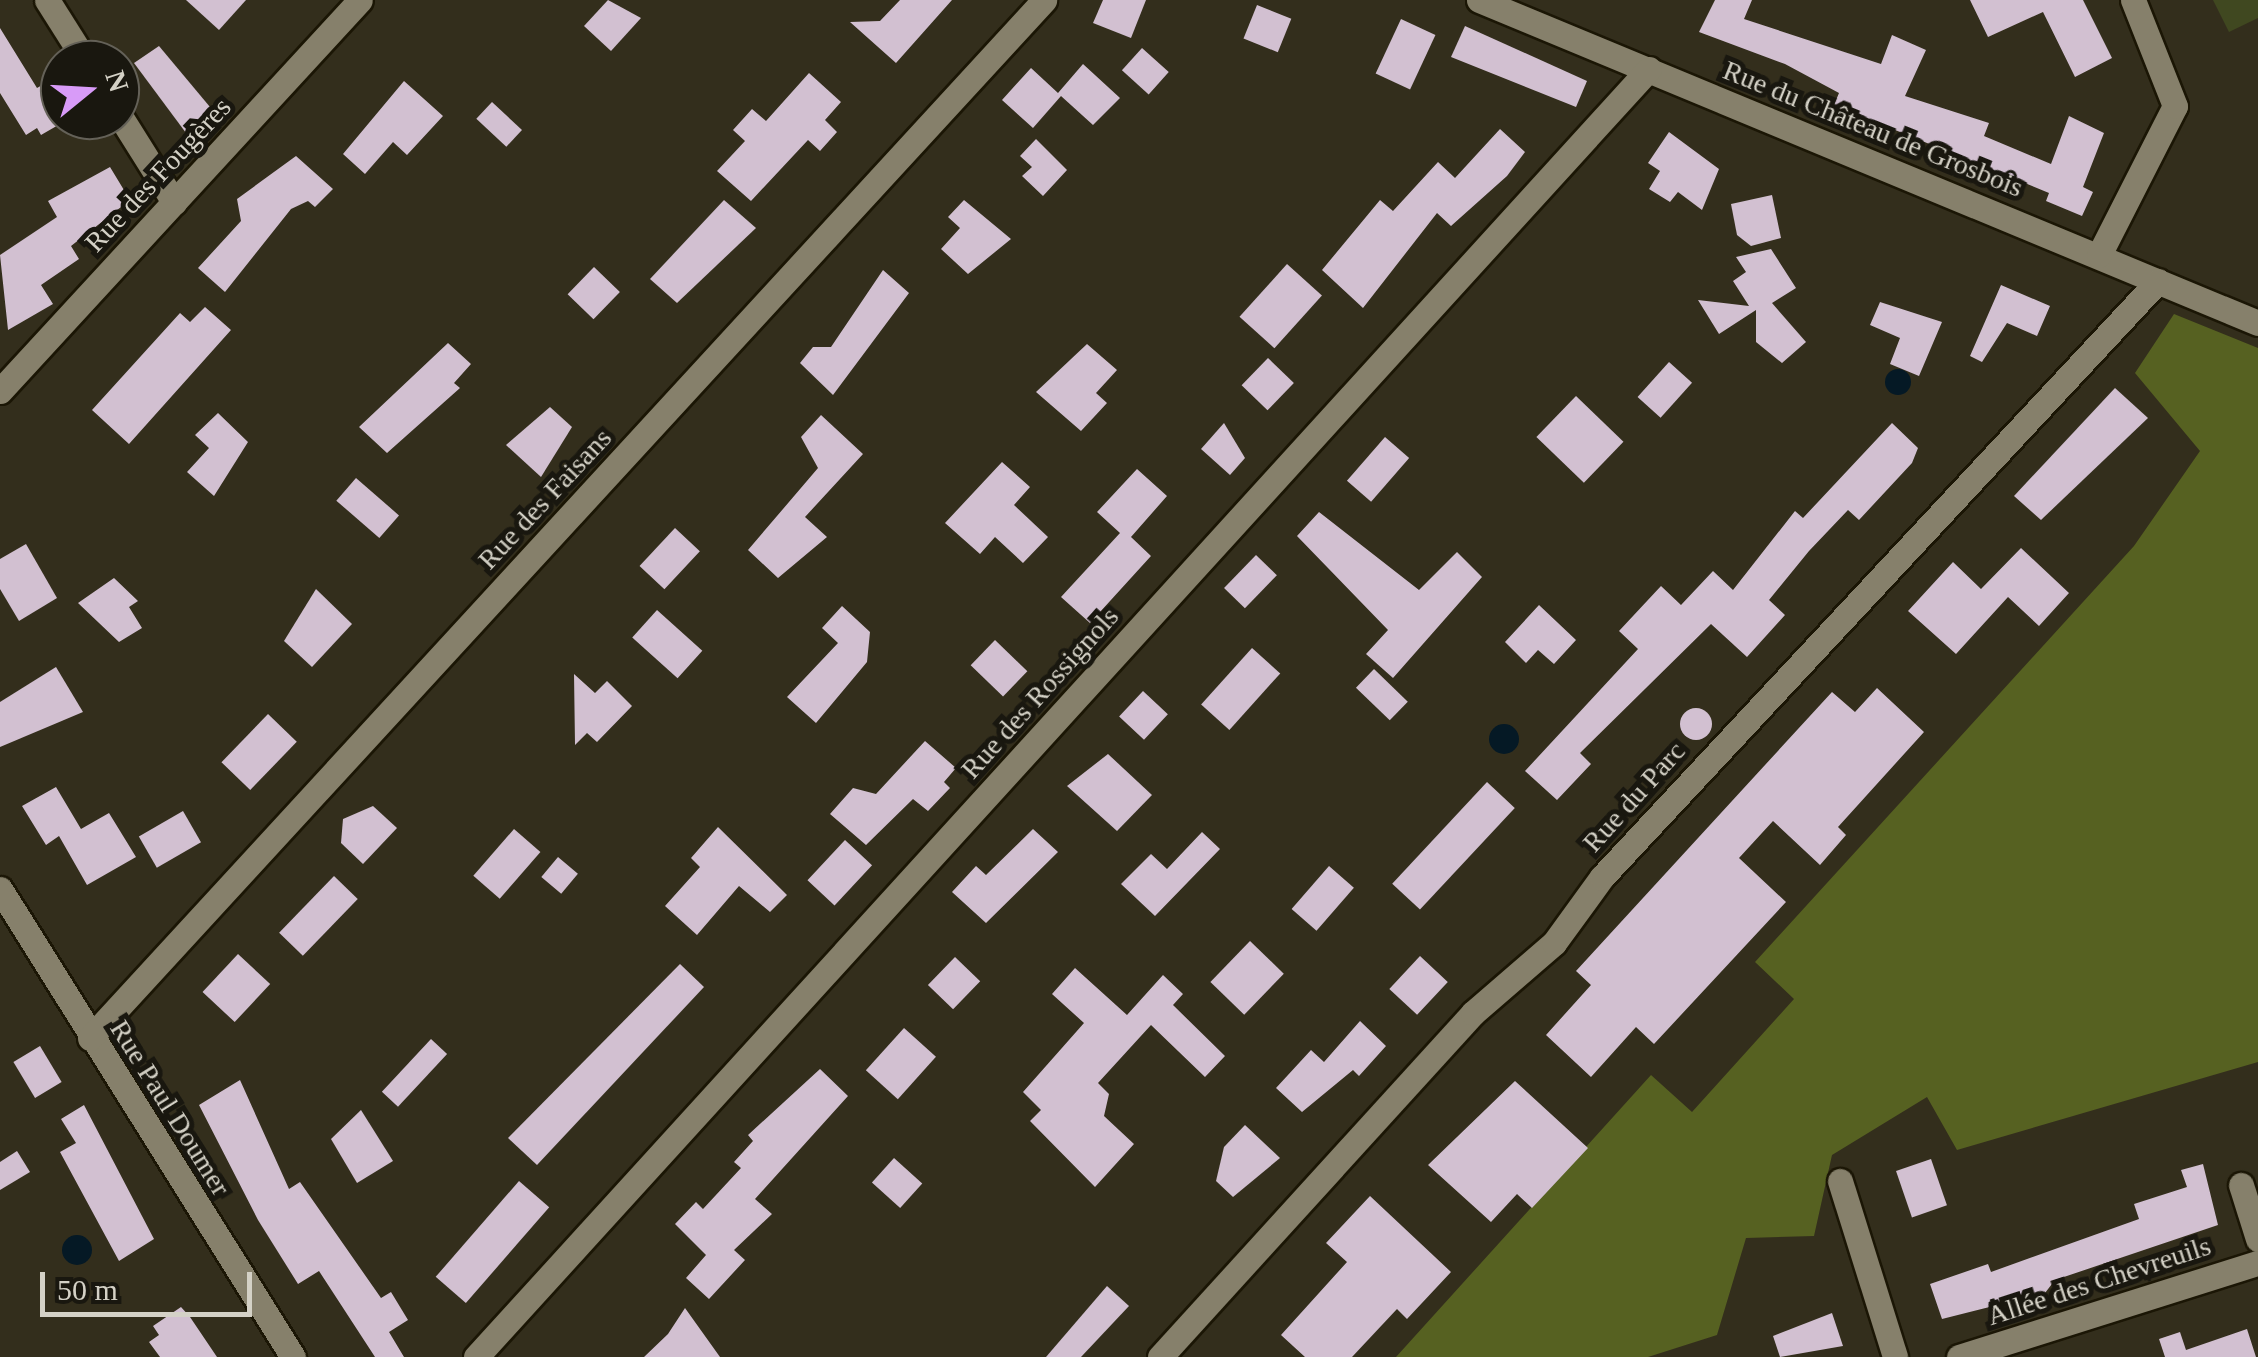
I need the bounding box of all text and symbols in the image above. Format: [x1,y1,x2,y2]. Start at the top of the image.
north arrow [40,40,140,140]
street label: Rue du Château de Grosbois [1718,53,2028,205]
text: N [99,67,135,96]
street label: Rue des Fougères [78,91,238,259]
street label: Rue des Faisans [471,422,619,576]
street label: Rue des Rossignols [954,600,1126,786]
street label: Rue du Parc [1576,735,1692,859]
street label: Rue Paul Doumer [103,1014,237,1202]
street label: Allée des Chevreuils [1983,1229,2215,1333]
scale bar [45,1252,258,1314]
text: 50 m [57,1273,118,1306]

